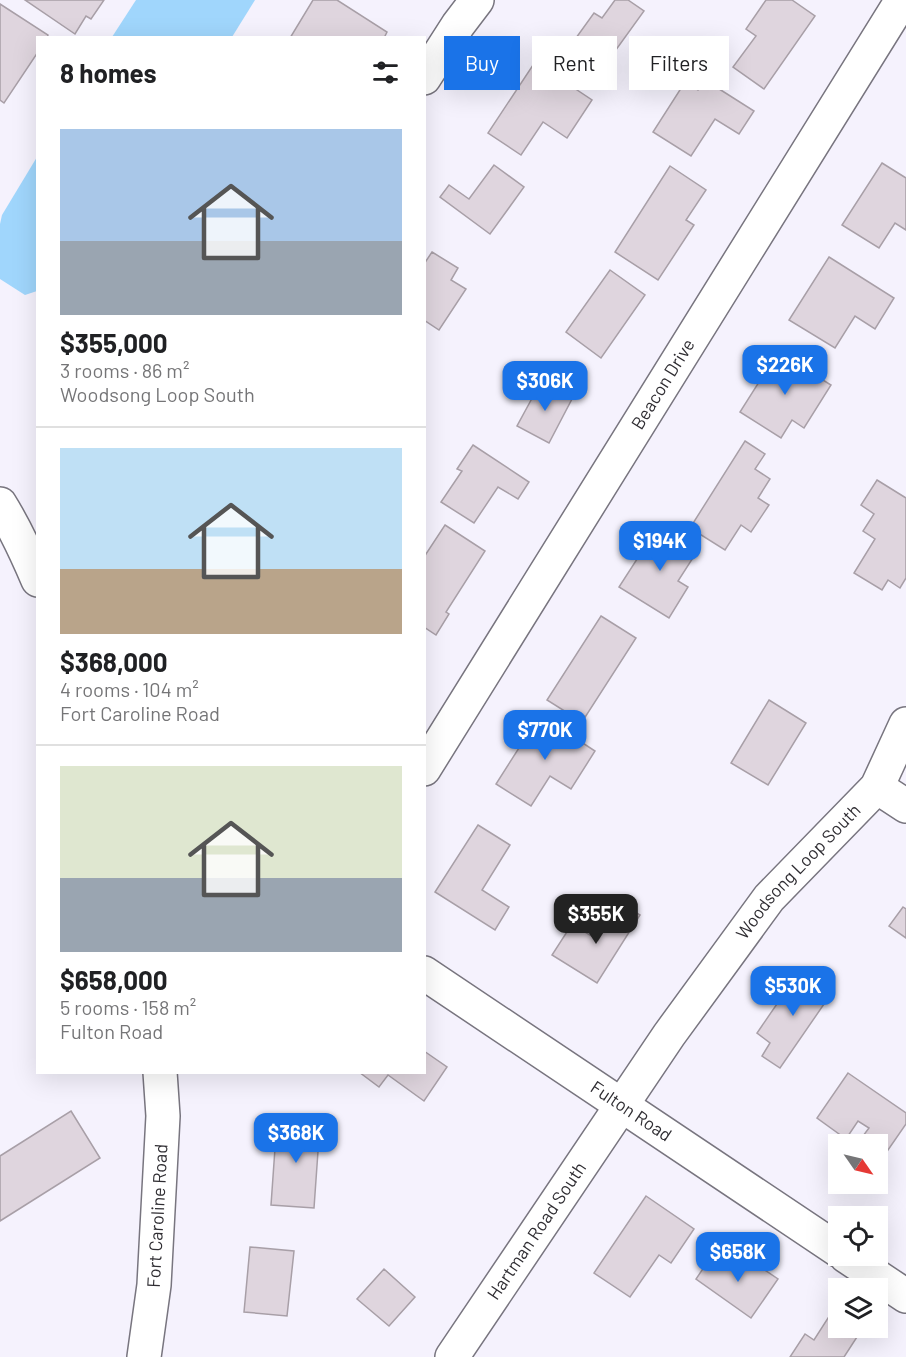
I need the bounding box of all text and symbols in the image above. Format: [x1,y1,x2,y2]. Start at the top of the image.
chip: Buy [444,36,520,90]
chip: Rent [532,36,617,90]
chip: Filters [629,36,729,90]
icon: filters [369,56,402,89]
text: 8 homes [60,57,157,88]
icon: home [177,168,285,276]
text: $355,000 [60,327,168,358]
street label: Beacon Drive [626,334,699,433]
pin: $226K [743,345,827,396]
text: $226K [756,352,814,376]
text: 3 rooms · 86 m² [60,358,189,382]
pin: $306K [503,361,587,412]
text: $306K [517,368,573,392]
text: Woodsong Loop South [60,382,255,406]
icon: home [177,487,285,595]
pin: $194K [618,521,702,572]
text: $194K [633,528,687,552]
text: $368,000 [60,646,168,677]
text: 4 rooms · 104 m² [60,677,199,701]
text: Fort Caroline Road [60,701,220,725]
pin: $770K [503,710,587,761]
text: $770K [517,717,573,741]
street label: Woodsong Loop South [731,799,865,943]
icon: home [177,805,285,913]
pin: $355K [554,894,638,945]
text: $355K [568,901,624,925]
text: $658,000 [60,964,168,995]
pin: $530K [751,966,835,1017]
text: $530K [765,973,821,997]
text: 5 rooms · 158 m² [60,995,196,1019]
text: Fulton Road [60,1019,163,1043]
street label: Fulton Road [587,1076,676,1146]
pin: $368K [254,1113,338,1164]
text: $368K [268,1120,324,1144]
north arrow [828,1134,888,1194]
map controls [828,1134,888,1338]
street label: Fort Caroline Road [142,1143,171,1288]
street label: Hartman Road South [482,1157,590,1303]
button: locate [828,1206,888,1266]
pin: $658K [696,1232,780,1283]
text: $658K [710,1239,766,1263]
button: layers [828,1278,888,1338]

